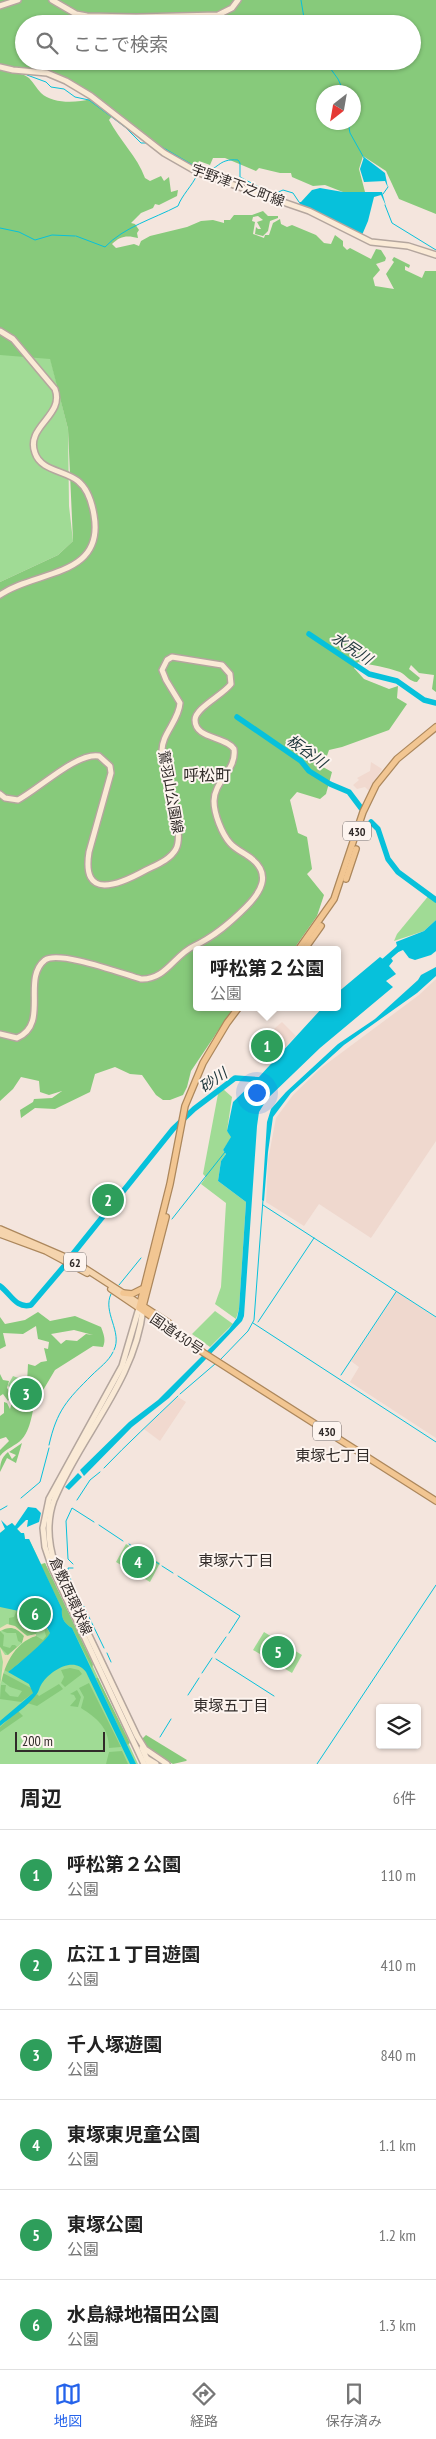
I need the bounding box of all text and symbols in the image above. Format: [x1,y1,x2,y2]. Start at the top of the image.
search box [15,15,421,70]
icon: search [33,29,61,57]
text: ここで検索 [73,32,168,56]
north arrow [316,85,361,130]
street label: 宇野津下之町線 [189,160,287,210]
water label: 水尻川 [328,628,378,670]
water label: 板谷川 [283,730,332,773]
street label: 鷲羽山公園線 [155,749,187,835]
district label: 呼松町 [183,765,231,785]
road number: 430 [343,821,371,840]
popup [193,946,341,1011]
text: 呼松第２公園 [210,956,324,980]
text: 公園 [210,983,242,1003]
pin: 1 [251,1027,283,1065]
water label: 砂川 [195,1063,232,1096]
your location [244,1080,270,1106]
pin: 2 [92,1181,124,1219]
road number: 62 [64,1252,86,1272]
street label: 国道430号 [147,1310,207,1358]
pin: 3 [10,1375,42,1413]
road number: 430 [313,1422,341,1440]
district label: 東塚七丁目 [295,1446,371,1465]
pin: 4 [122,1543,154,1581]
district label: 東塚六丁目 [198,1551,274,1570]
street label: 倉敷西環状線 [46,1554,96,1638]
pin: 6 [19,1595,51,1633]
pin: 5 [262,1633,294,1671]
district label: 東塚五丁目 [193,1696,269,1715]
map controls [376,1704,421,1749]
button: layers [376,1704,421,1749]
scale bar [15,1729,105,1752]
text: 200 m [22,1732,53,1750]
text: 周辺 [20,1785,62,1812]
text: 6件 [393,1788,416,1808]
text: 呼松第２公園 [67,1852,181,1876]
text: 1 [32,1865,40,1885]
text: 110 m [381,1865,416,1885]
text: 公園 [67,1879,99,1899]
text: 広江１丁目遊園 [67,1942,200,1966]
text: 2 [32,1955,40,1975]
text: 410 m [381,1955,416,1975]
text: 公園 [67,1969,99,1989]
text: 千人塚遊園 [67,2032,162,2056]
text: 3 [32,2045,40,2065]
text: 840 m [381,2045,416,2065]
text: 公園 [67,2059,99,2079]
text: 東塚東児童公園 [67,2122,200,2146]
text: 4 [32,2135,40,2155]
text: 1.1 km [379,2135,416,2155]
text: 公園 [67,2149,99,2169]
text: 東塚公園 [67,2212,143,2236]
text: 5 [32,2225,40,2245]
text: 1.2 km [379,2225,416,2245]
text: 公園 [67,2239,99,2259]
text: 水島緑地福田公園 [67,2302,219,2326]
text: 6 [32,2315,40,2335]
text: 1.3 km [379,2315,416,2335]
text: 公園 [67,2329,99,2349]
tab: 地図 [54,2380,82,2430]
tab: 経路 [190,2380,218,2430]
tab: 保存済み [326,2380,382,2430]

